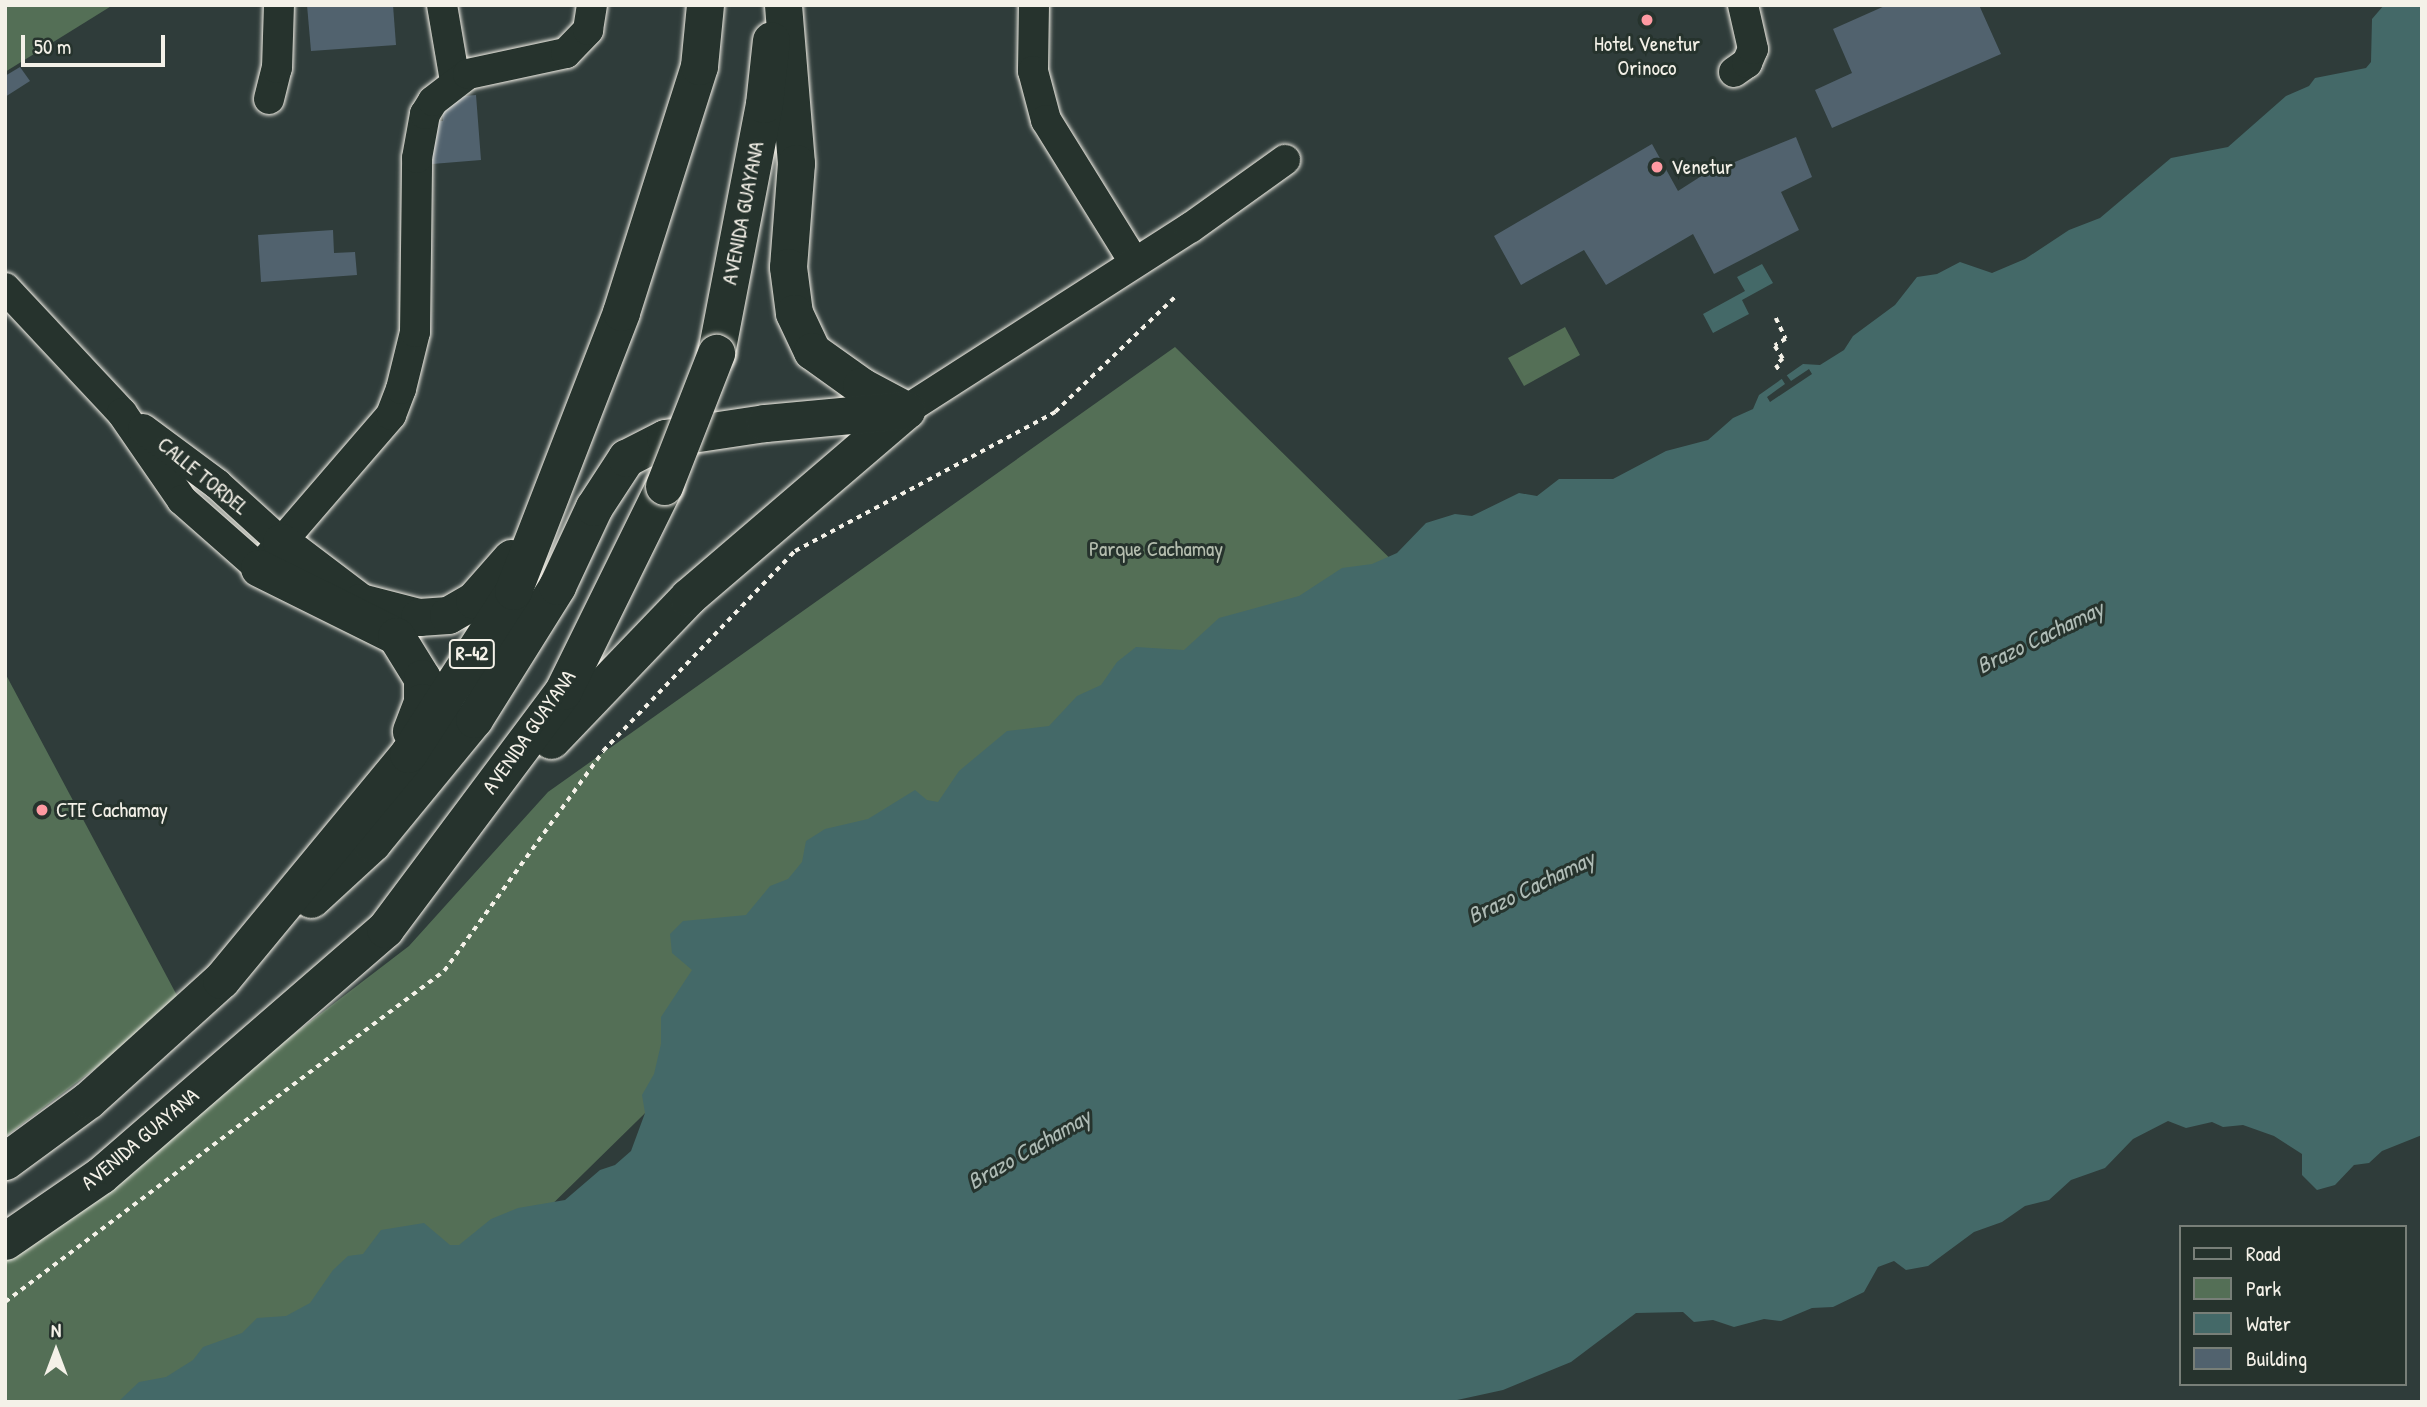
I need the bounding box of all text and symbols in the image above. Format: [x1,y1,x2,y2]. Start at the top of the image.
marker: Hotel Venetur Orinoco [1639,12,1655,28]
scale bar [24,21,168,65]
place label: Hotel Venetur Orinoco [1594,31,1700,81]
text: 50 m [34,32,71,61]
street label: AVENIDA GUAYANA [717,139,769,287]
place label: Venetur [1671,154,1733,180]
marker: Venetur [1649,159,1665,175]
street label: CALLE TORDEL [152,432,254,520]
park label: Parque Cachamay [1089,536,1223,562]
water label: Brazo Cachamay [1972,594,2108,680]
road number: R-42 [448,638,496,670]
street label: AVENIDA GUAYANA [477,665,581,799]
place label: CTE Cachamay [56,797,168,823]
marker: CTE Cachamay [34,802,50,818]
water label: Brazo Cachamay [1463,844,1599,930]
street label: AVENIDA GUAYANA [76,1083,204,1195]
water label: Brazo Cachamay [963,1103,1095,1195]
legend [2178,1225,2406,1386]
text: Road [2246,1239,2280,1268]
text: Park [2246,1274,2281,1303]
text: Water [2246,1309,2291,1338]
north arrow [21,1316,91,1386]
text: N [51,1317,61,1343]
text: Building [2246,1344,2307,1373]

